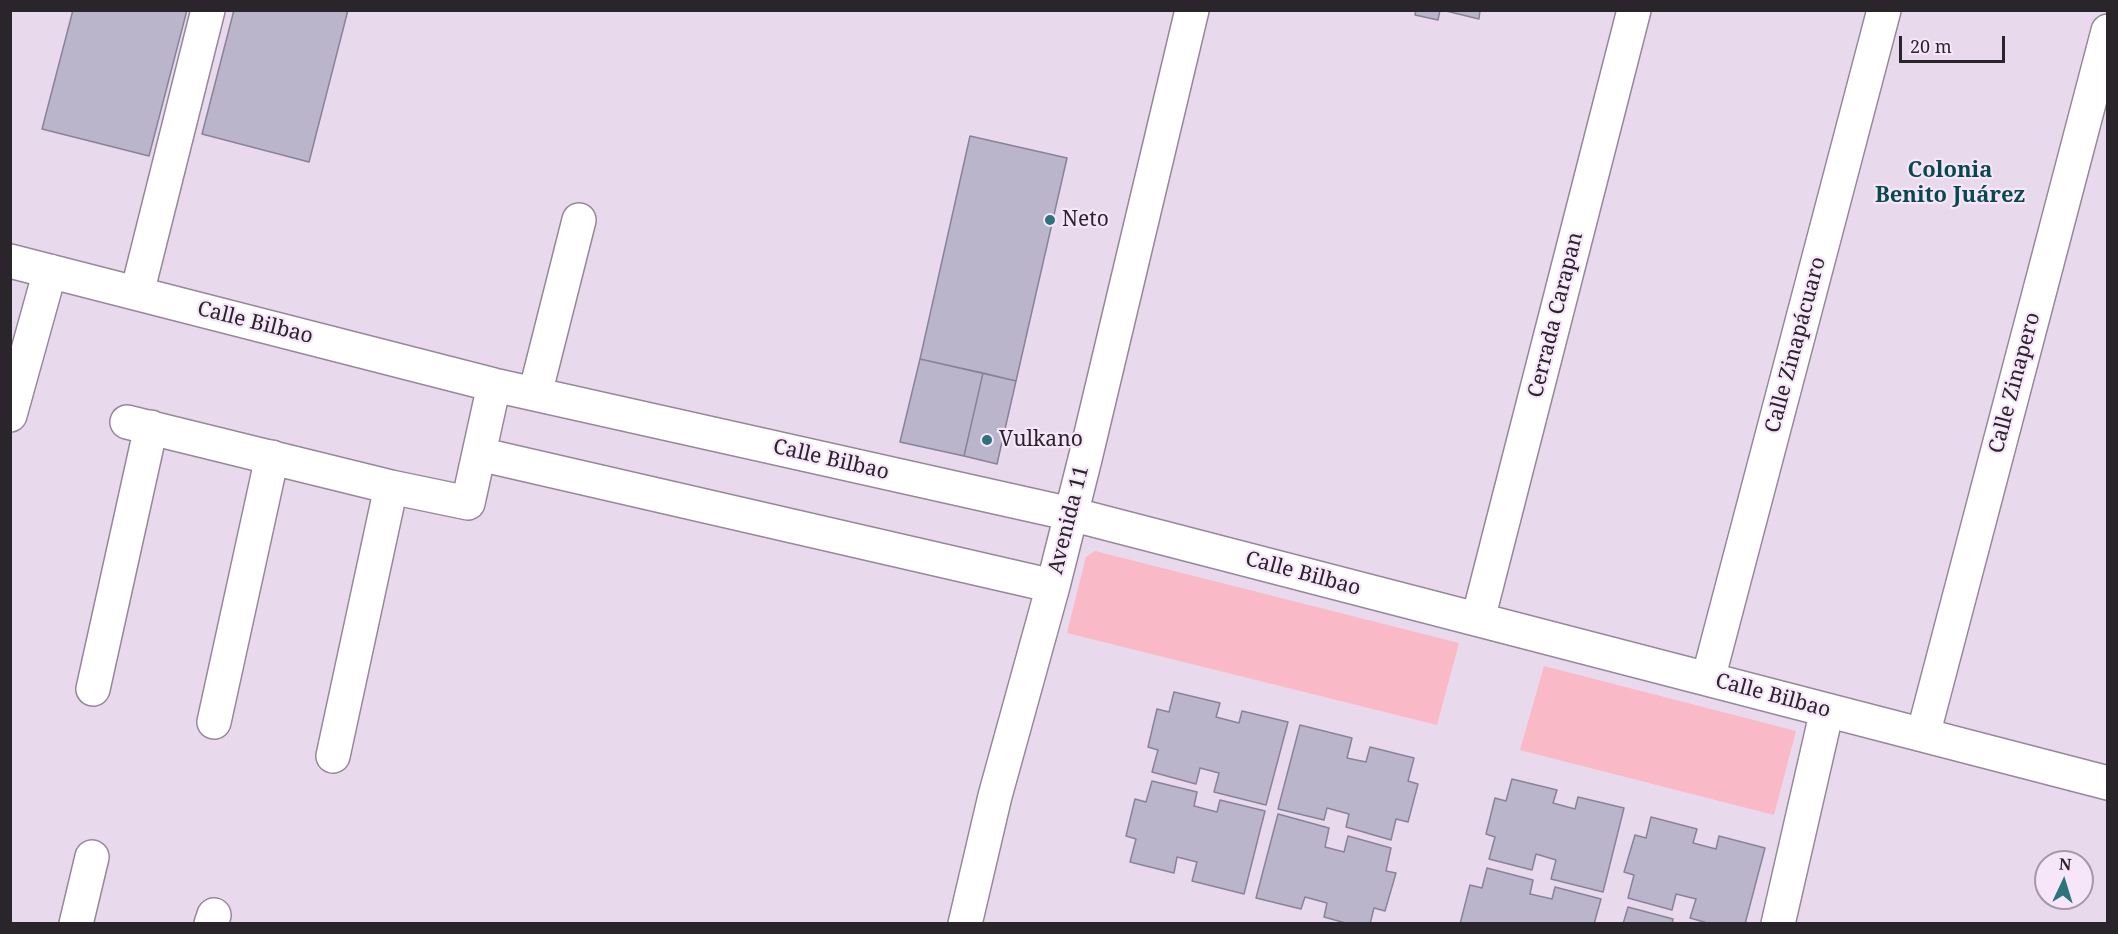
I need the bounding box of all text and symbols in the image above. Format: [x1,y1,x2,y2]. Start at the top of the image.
scale bar [1902,24,2008,62]
text: 20 m [1910,34,1952,58]
district label: Colonia Benito Juárez [1875,158,2025,210]
place label: Neto [1062,207,1109,233]
marker: Neto [1043,213,1057,227]
street label: Cerrada Carapan [1523,230,1589,400]
street label: Calle Zinapácuaro [1760,254,1832,436]
street label: Calle Bilbao [195,296,315,350]
street label: Calle Zinapero [1984,310,2046,456]
place label: Vulkano [999,427,1083,453]
marker: Vulkano [980,433,994,447]
street label: Calle Bilbao [771,434,891,486]
street label: Avenida 11 [1043,463,1095,577]
street label: Calle Bilbao [1243,547,1363,601]
street label: Calle Bilbao [1713,669,1833,723]
north arrow [2034,850,2094,910]
text: N [2058,853,2072,875]

